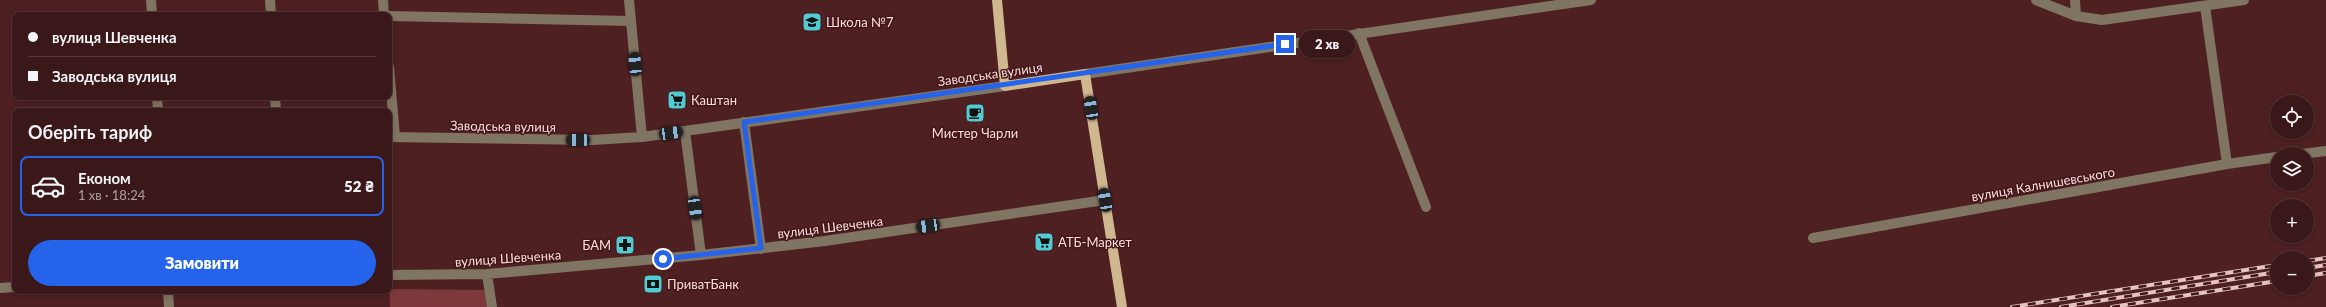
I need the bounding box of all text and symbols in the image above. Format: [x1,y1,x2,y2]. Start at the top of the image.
school or university icon: Школа №7 [801,11,823,33]
place label: Школа №7 [826,14,894,30]
text: вулиця Шевченка [52,28,177,46]
callout: 2 хв [1299,30,1355,58]
route end [1276,35,1294,53]
text: 2 хв [1315,36,1339,52]
car [628,52,642,76]
street label: Заводська вулиця [936,59,1044,89]
text: Заводська вулиця [52,67,177,85]
supermarket icon: Каштан [666,89,688,111]
place label: Каштан [691,92,737,108]
car [1083,95,1099,121]
map controls [2270,95,2314,295]
button: locate [2270,95,2314,139]
cafe icon: Мистер Чарли [964,102,986,124]
street label: Заводська вулиця [450,117,556,135]
text: Оберіть тариф [28,121,152,143]
car [658,125,684,141]
place label: Мистер Чарли [932,125,1018,141]
car [566,134,590,146]
button: layers [2270,147,2314,191]
street label: вулиця Калнишевського [1970,164,2116,204]
icon: car [30,168,66,204]
text: Економ [78,169,131,187]
text: 52 ₴ [344,177,374,195]
text: 1 хв · 18:24 [78,187,145,203]
car [1097,187,1113,213]
car [687,195,703,221]
button: + [2270,199,2314,243]
street label: вулиця Шевченка [776,213,884,241]
car [915,218,941,234]
supermarket icon: АТБ-Маркет [1033,231,1055,253]
pharmacy icon: БАМ [614,234,636,256]
place label: АТБ-Маркет [1058,234,1132,250]
place label: БАМ [582,237,611,253]
button: Замовити [28,240,376,286]
street label: вулиця Шевченка [454,246,562,270]
route start [654,250,672,268]
button: − [2270,251,2314,295]
bank icon: ПриватБанк [642,273,664,295]
place label: ПриватБанк [667,276,739,292]

